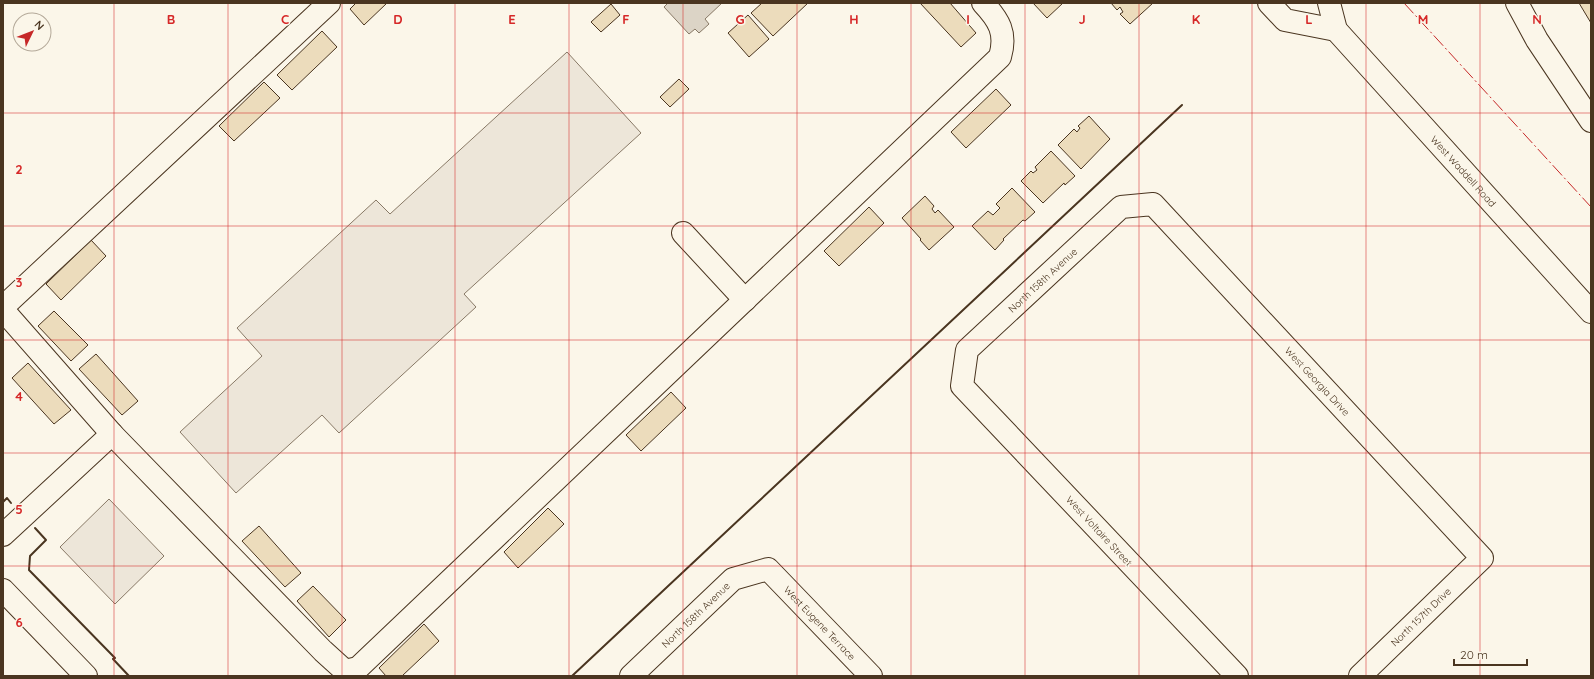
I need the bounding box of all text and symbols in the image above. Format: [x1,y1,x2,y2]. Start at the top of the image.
text: B [167,11,175,27]
text: C [281,11,289,27]
text: D [393,11,403,27]
text: E [508,11,516,27]
text: F [622,11,630,27]
text: G [735,11,745,27]
text: H [849,11,859,27]
text: I [966,11,970,27]
text: J [1078,11,1086,27]
text: K [1192,11,1201,27]
text: L [1305,11,1313,27]
text: M [1418,11,1428,27]
text: N [1532,11,1542,27]
north arrow [12,12,52,52]
text: N [31,17,47,33]
street label: West Waddell Road [1428,133,1499,209]
text: 2 [15,161,23,177]
street label: North 158th Avenue [1005,244,1080,315]
text: 3 [16,274,23,290]
street label: West Georgia Drive [1282,344,1353,419]
text: 4 [15,388,23,404]
street label: West Voltaire Street [1063,493,1135,569]
text: 5 [15,501,23,517]
street label: North 158th Avenue [659,579,733,650]
street label: West Eugene Terrace [781,583,859,663]
street label: North 157th Drive [1388,585,1454,649]
text: 6 [15,614,23,630]
scale bar [1454,641,1527,667]
text: 20 m [1460,647,1488,662]

